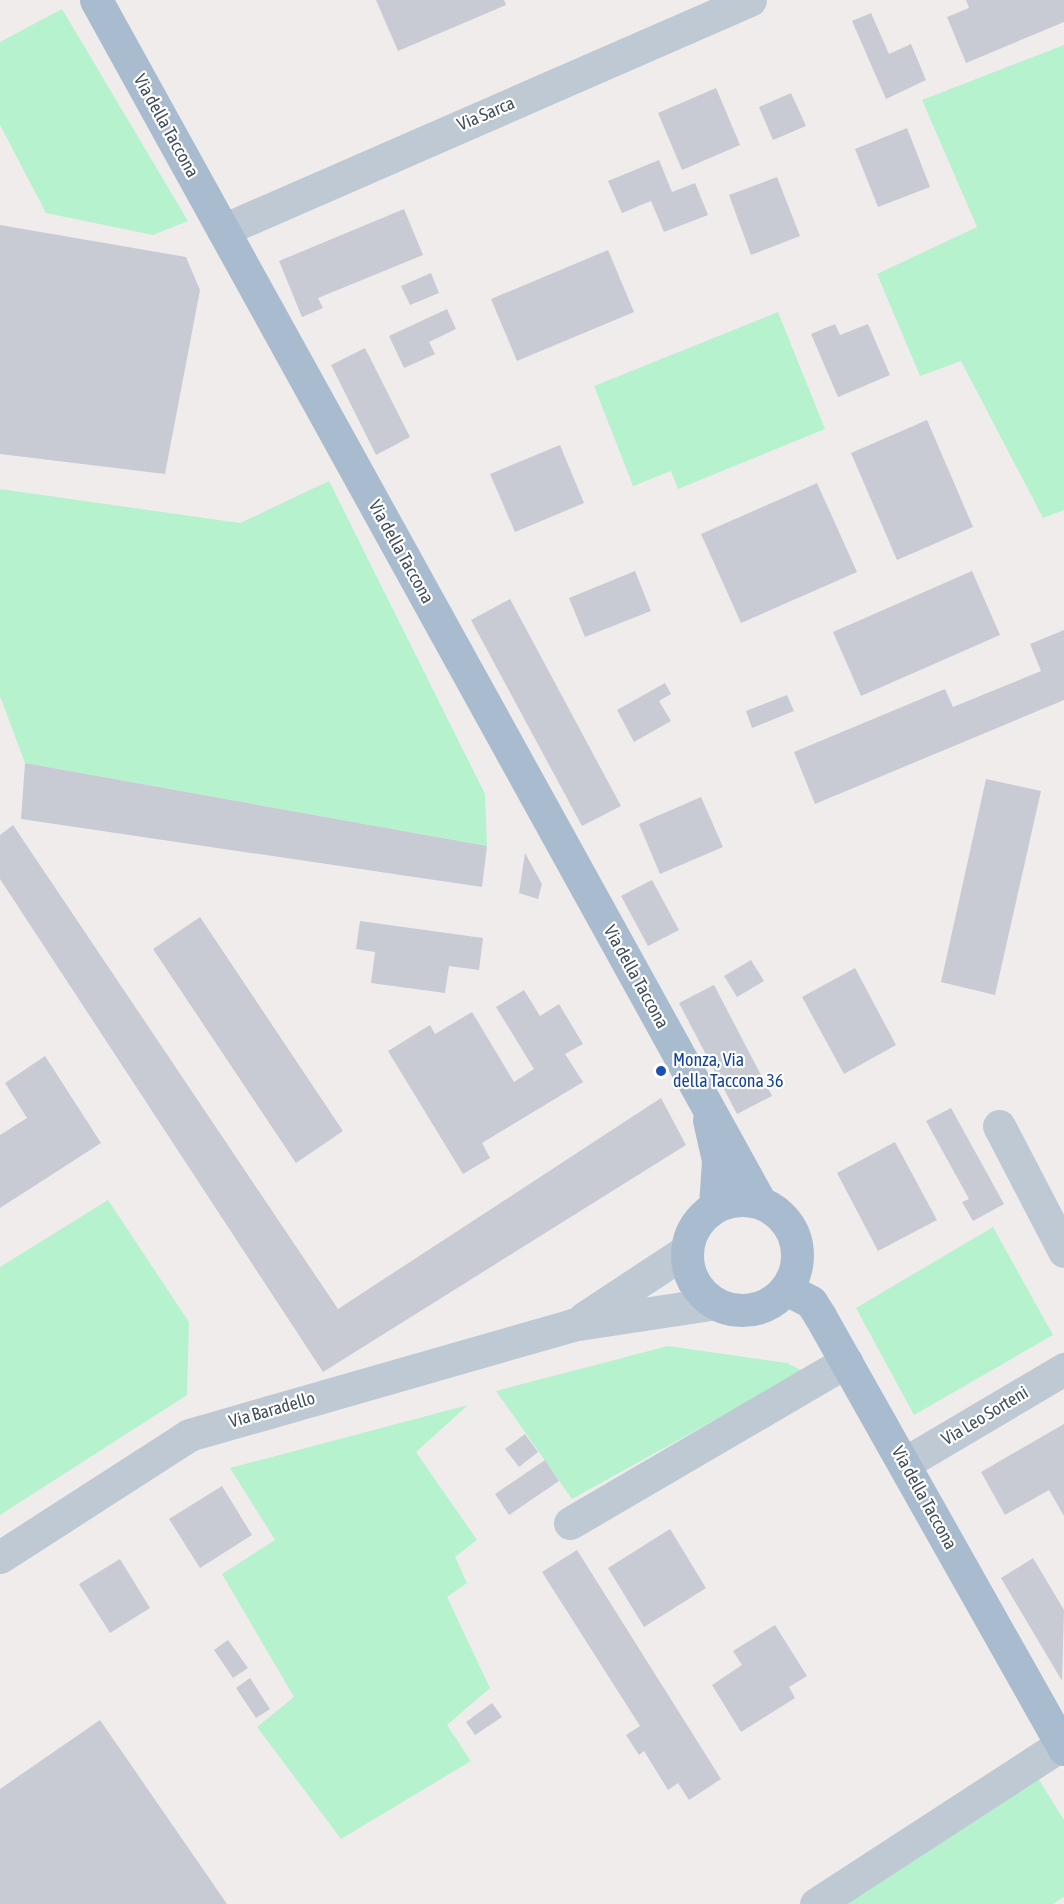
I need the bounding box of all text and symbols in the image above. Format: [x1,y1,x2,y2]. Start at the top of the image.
street label: Via della Taccona [129,71,203,181]
street label: Via Sarca [454,92,518,136]
street label: Via della Taccona [364,497,438,607]
street label: Via della Taccona [599,922,673,1032]
place label: Monza, Via della Taccona 36 [673,1050,783,1092]
marker: Monza, Via della Taccona 36 [654,1064,668,1078]
street label: Via Leo Sorteni [938,1382,1032,1450]
street label: Via Baradello [226,1387,318,1433]
street label: Via della Taccona [887,1443,961,1553]

